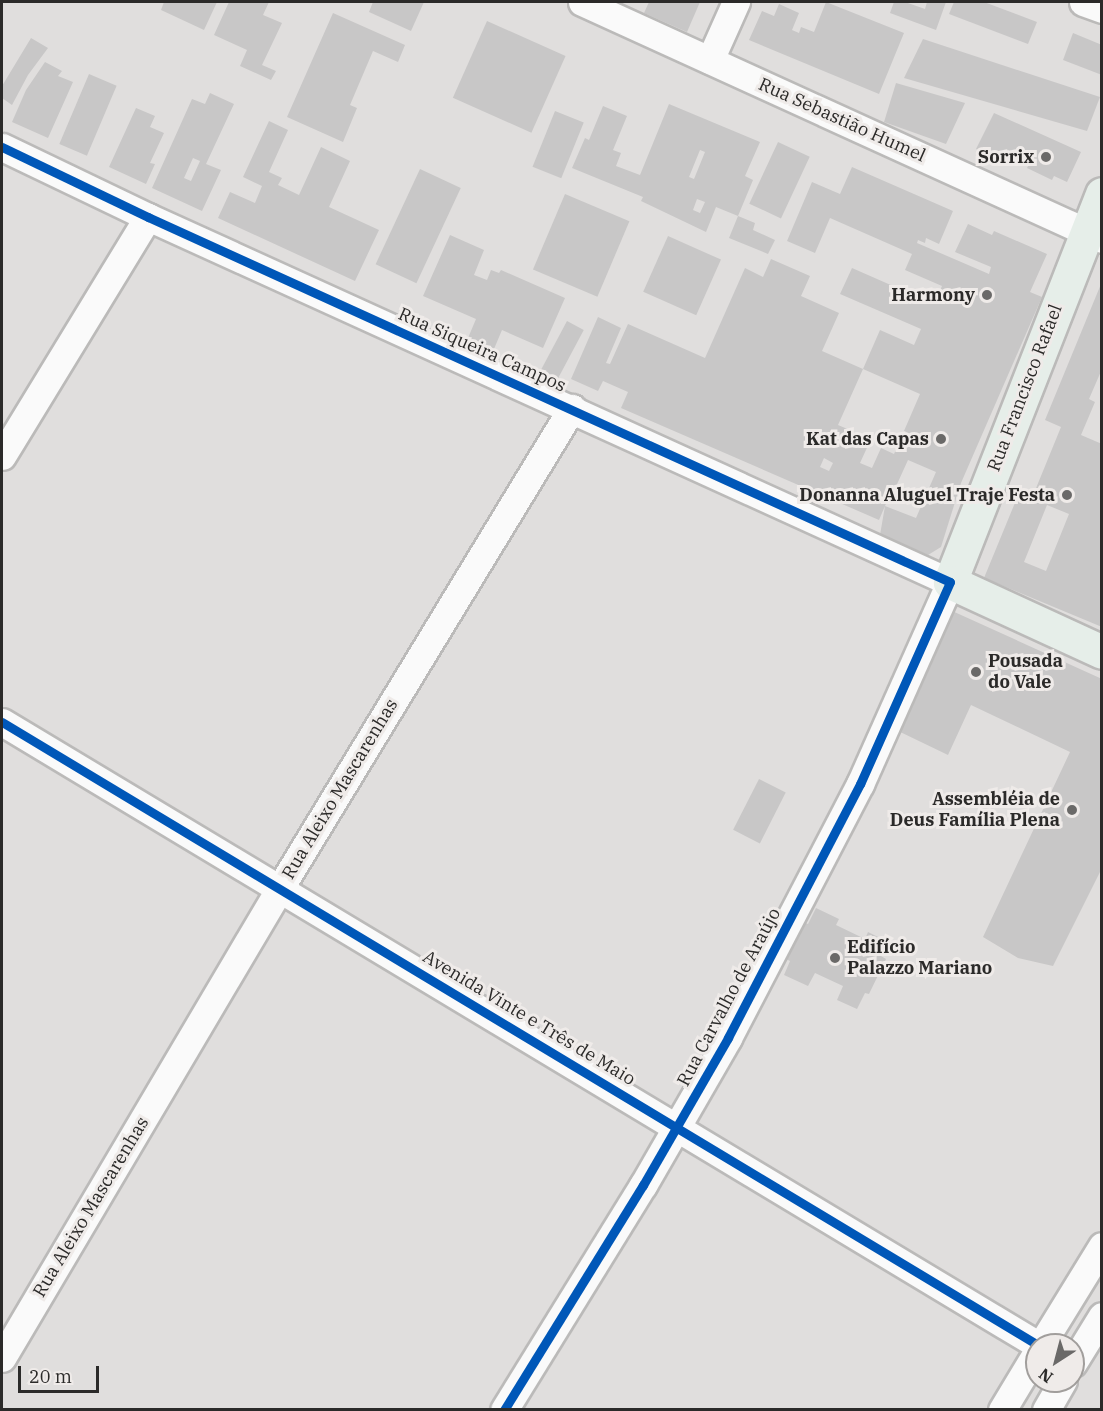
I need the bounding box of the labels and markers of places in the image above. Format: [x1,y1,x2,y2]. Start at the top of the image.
place label: Sorrix [978,146,1034,168]
marker: Sorrix [1039,150,1053,164]
place label: Harmony [891,284,975,306]
marker: Harmony [980,288,994,302]
place label: Kat das Capas [806,428,929,450]
marker: Kat das Capas [934,432,948,446]
place label: Donanna Aluguel Traje Festa [799,484,1055,506]
marker: Donanna Aluguel Traje Festa [1060,488,1074,502]
place label: Pousada do Vale [988,651,1063,694]
marker: Pousada do Vale [969,665,983,679]
place label: Assembléia de Deus Família Plena [890,789,1060,832]
marker: Assembléia de Deus Família Plena [1065,803,1079,817]
place label: Edifício Palazzo Mariano [847,937,992,980]
marker: Edifício Palazzo Mariano [828,951,842,965]

